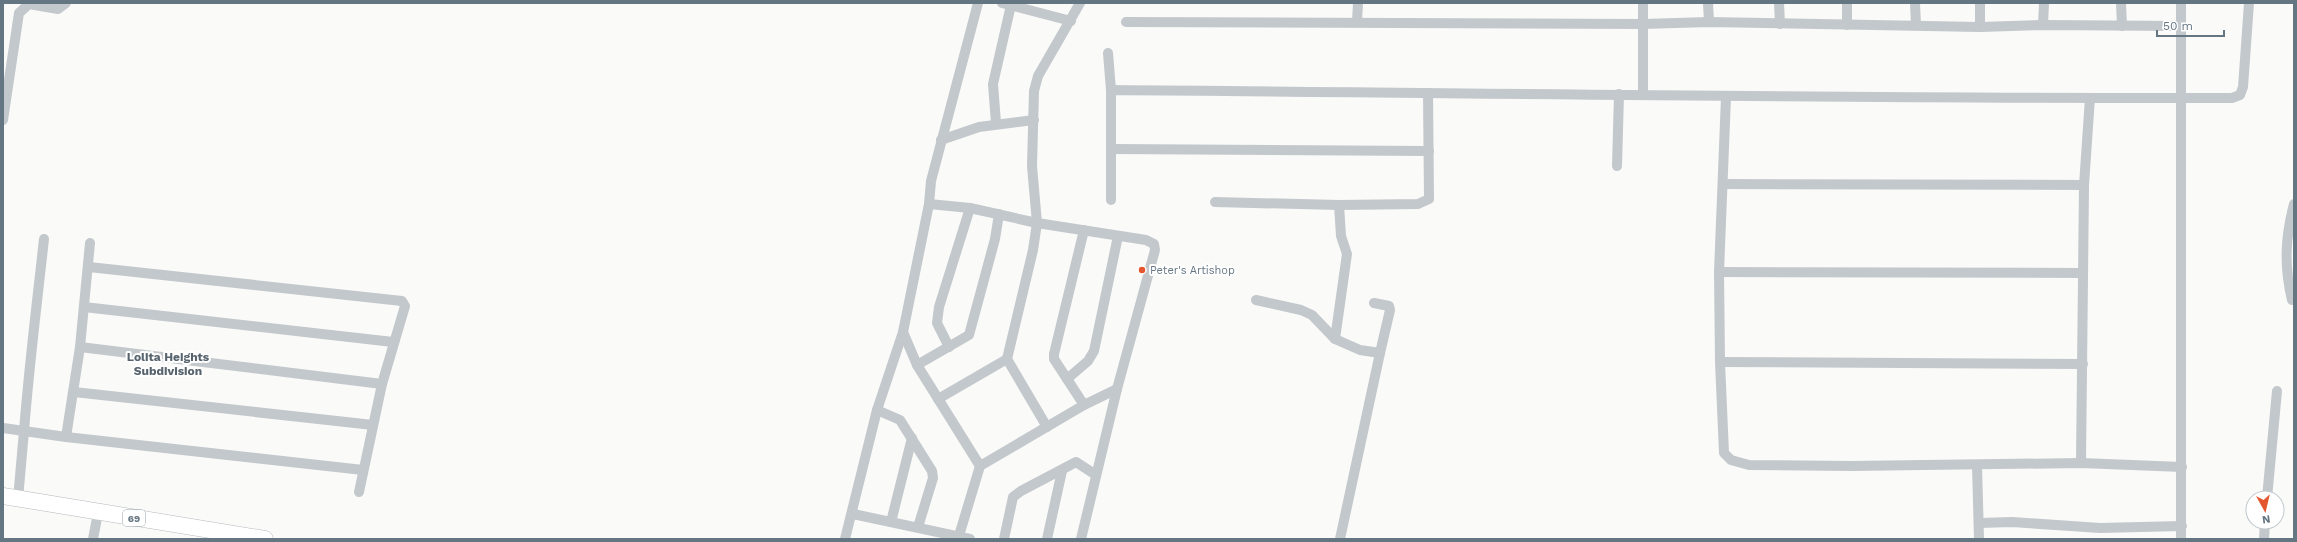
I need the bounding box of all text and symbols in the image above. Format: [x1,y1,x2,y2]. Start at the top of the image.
scale bar [2157,12,2224,38]
text: 50 m [2163,19,2193,33]
place label: Peter's Artishop [1150,264,1235,277]
marker: Peter's Artishop [1137,265,1147,275]
district label: Lolita Heights Subdivision [127,350,210,378]
north arrow [2245,490,2285,530]
road number: 69 [123,510,145,526]
text: N [2261,512,2271,526]

